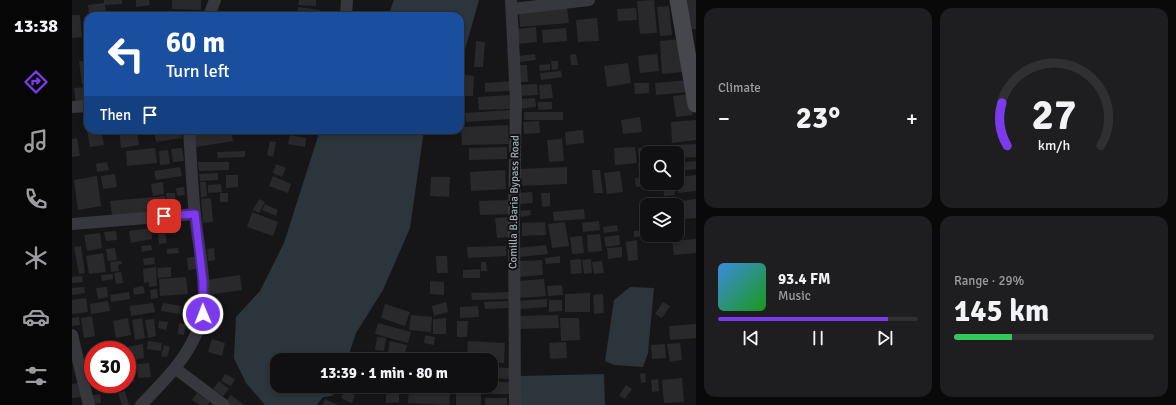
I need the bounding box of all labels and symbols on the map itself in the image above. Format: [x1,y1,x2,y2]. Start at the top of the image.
street label: Comilla B.Baria Bypass Road [506,135,522,269]
pin [147,199,181,233]
position arrow [182,293,224,335]
speed limit sign: 30 [84,341,136,393]

